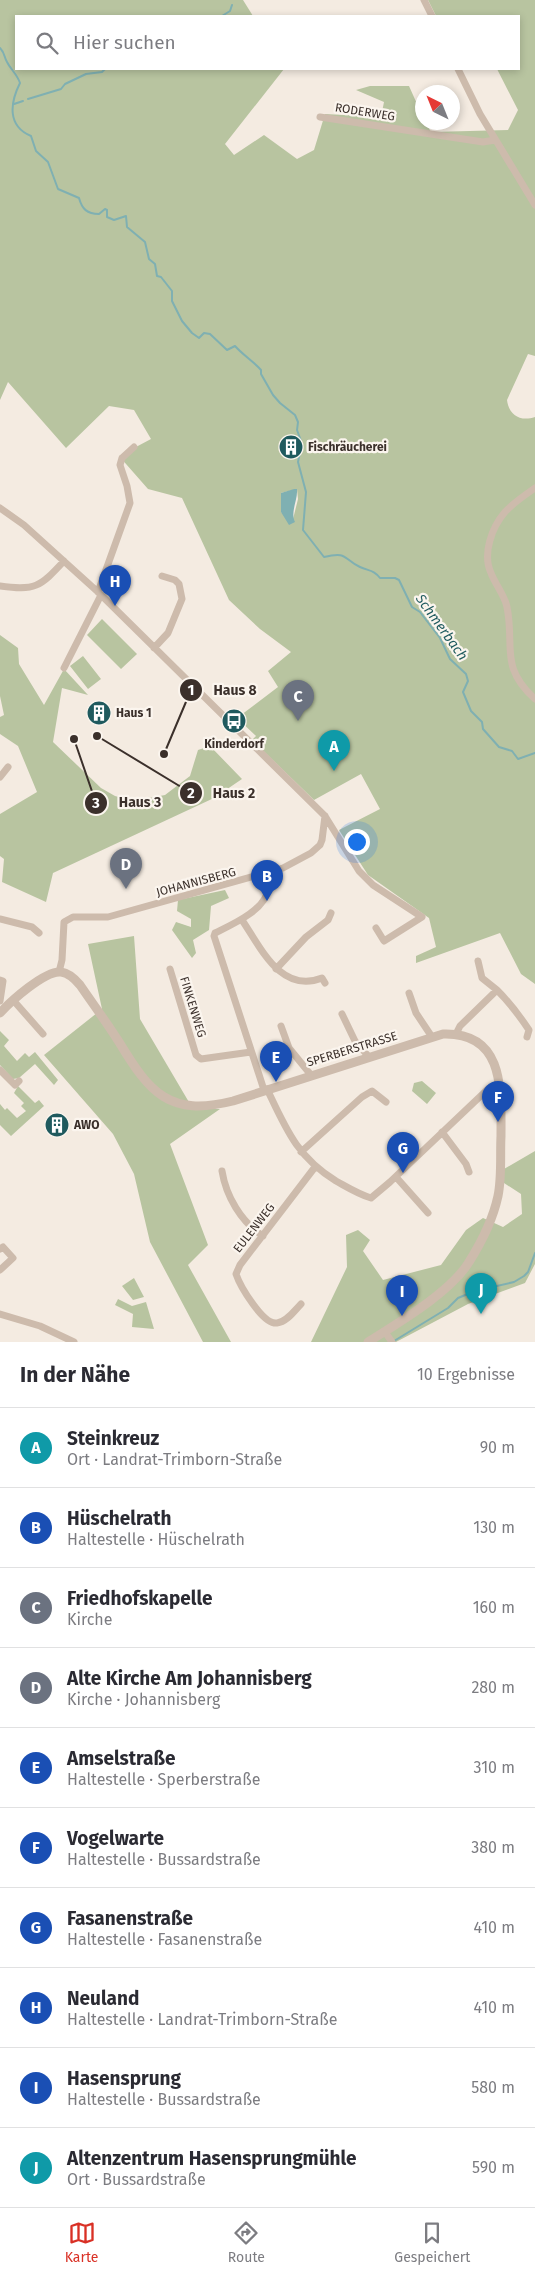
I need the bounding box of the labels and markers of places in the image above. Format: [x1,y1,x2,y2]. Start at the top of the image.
building icon: Fischräucherei [278,434,304,460]
place label: Fischräucherei [308,440,387,454]
pin: H [99,565,131,606]
callout: Haus 8 [178,675,266,704]
pin: C [282,680,314,721]
building icon: Haus 1 [86,700,112,726]
place label: Haus 1 [116,706,152,720]
bus stop icon: Kinderdorf [221,708,247,734]
pin: A [318,730,350,771]
place label: Kinderdorf [204,737,265,751]
callout: Haus 2 [178,778,265,807]
callout: Haus 3 [84,788,171,817]
pin: D [110,848,142,889]
pin: B [251,860,283,901]
pin: E [260,1041,292,1082]
pin: F [482,1081,514,1122]
building icon: AWO [44,1112,70,1138]
place label: AWO [73,1118,100,1132]
pin: G [387,1132,419,1173]
pin: J [465,1273,497,1314]
pin: I [386,1275,418,1316]

